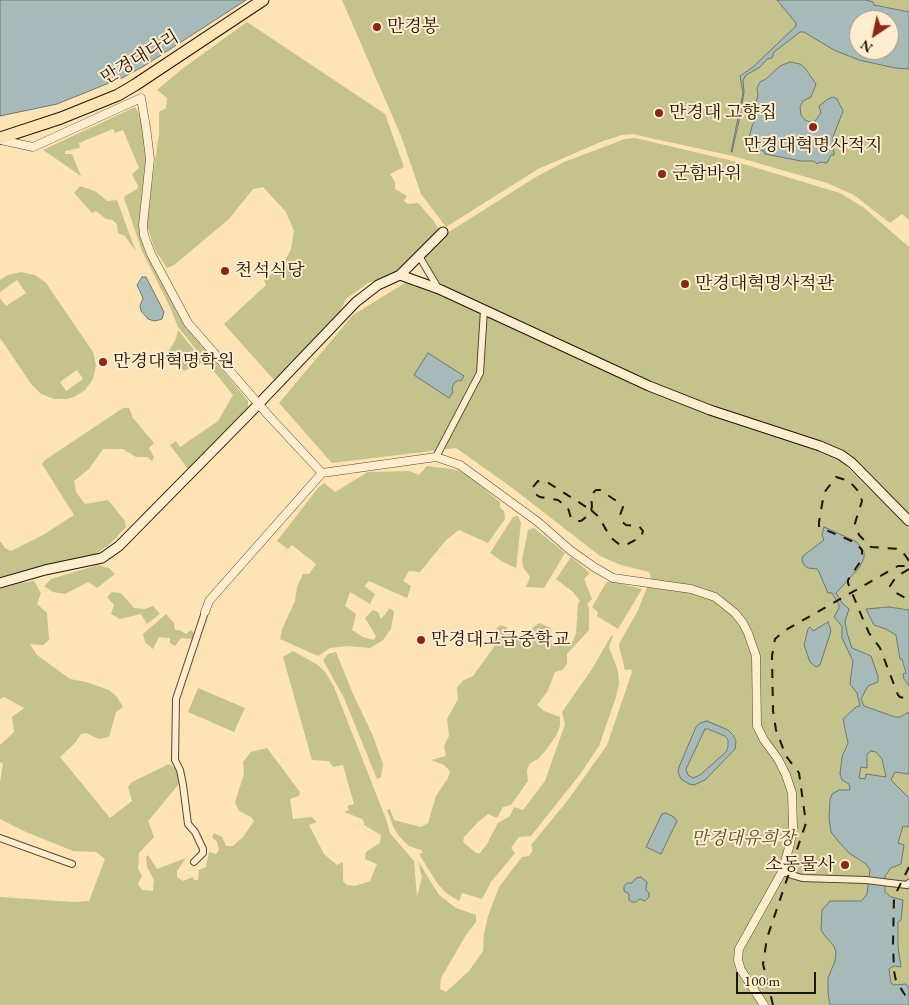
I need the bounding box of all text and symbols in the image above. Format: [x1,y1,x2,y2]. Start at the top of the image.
north arrow [849,10,899,60]
place label: 만경봉 [387,16,439,38]
marker: 만경봉 [371,21,383,33]
street label: 만경대다리 [97,26,183,90]
text: N [856,36,876,57]
place label: 만경대 고향집 [669,102,777,124]
marker: 만경대 고향집 [653,107,665,119]
marker: 만경대혁명사적지 [807,121,819,133]
place label: 만경대혁명사적지 [743,135,883,157]
place label: 군함바위 [672,163,742,185]
marker: 군함바위 [656,168,668,180]
place label: 천석식당 [235,260,305,282]
marker: 천석식당 [219,265,231,277]
place label: 만경대혁명사적관 [695,273,834,295]
marker: 만경대혁명사적관 [679,278,691,290]
place label: 만경대혁명학원 [113,351,235,373]
marker: 만경대혁명학원 [97,356,109,368]
place label: 만경대고급중학교 [431,629,570,651]
marker: 만경대고급중학교 [415,634,427,646]
park label: 만경대유희장 [691,828,795,850]
place label: 소동물사 [765,854,835,876]
marker: 소동물사 [839,859,851,871]
scale bar [739,962,819,994]
text: 100 m [744,971,780,990]

